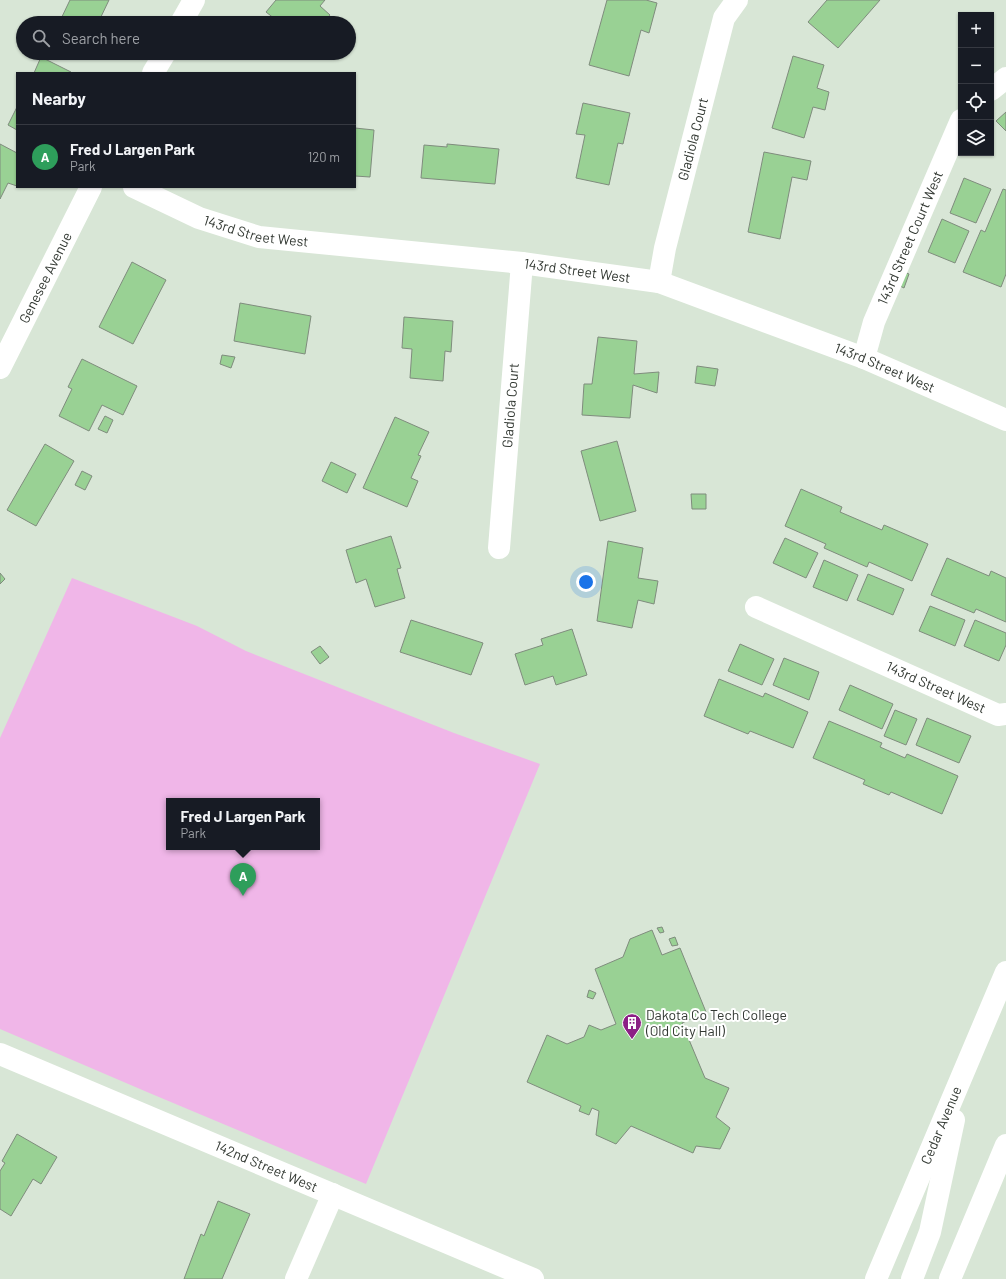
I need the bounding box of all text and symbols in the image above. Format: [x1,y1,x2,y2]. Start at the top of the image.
map controls [958,12,994,156]
button: + [958,12,994,48]
search box [16,16,356,60]
icon: search [30,27,52,49]
text: Search here [62,29,140,47]
button: − [958,48,994,84]
button: locate [958,84,994,120]
text: Nearby [32,88,86,108]
street label: Gladiola Court [674,96,711,182]
button: layers [958,120,994,156]
text: Fred J Largen Park [70,140,195,158]
text: A [41,149,49,165]
text: 120 m [308,149,340,165]
text: Park [70,158,96,174]
street label: 143rd Street Court West [873,168,946,307]
street label: 143rd Street West [202,211,309,250]
street label: Genesee Avenue [15,229,75,326]
street label: 143rd Street West [523,254,632,286]
street label: 143rd Street West [832,339,938,396]
street label: Gladiola Court [498,362,522,449]
your location [576,572,596,592]
street label: 143rd Street West [884,657,989,716]
popup [166,798,320,850]
text: Fred J Largen Park [180,807,306,825]
text: Park [180,825,206,841]
pin: A [230,863,256,896]
place label: Dakota Co Tech College (Old City Hall) [645,1006,787,1039]
building icon: Dakota Co Tech College (Old City Hall) [621,1012,643,1040]
street label: Cedar Avenue [917,1083,965,1167]
street label: 142nd Street West [212,1137,320,1195]

